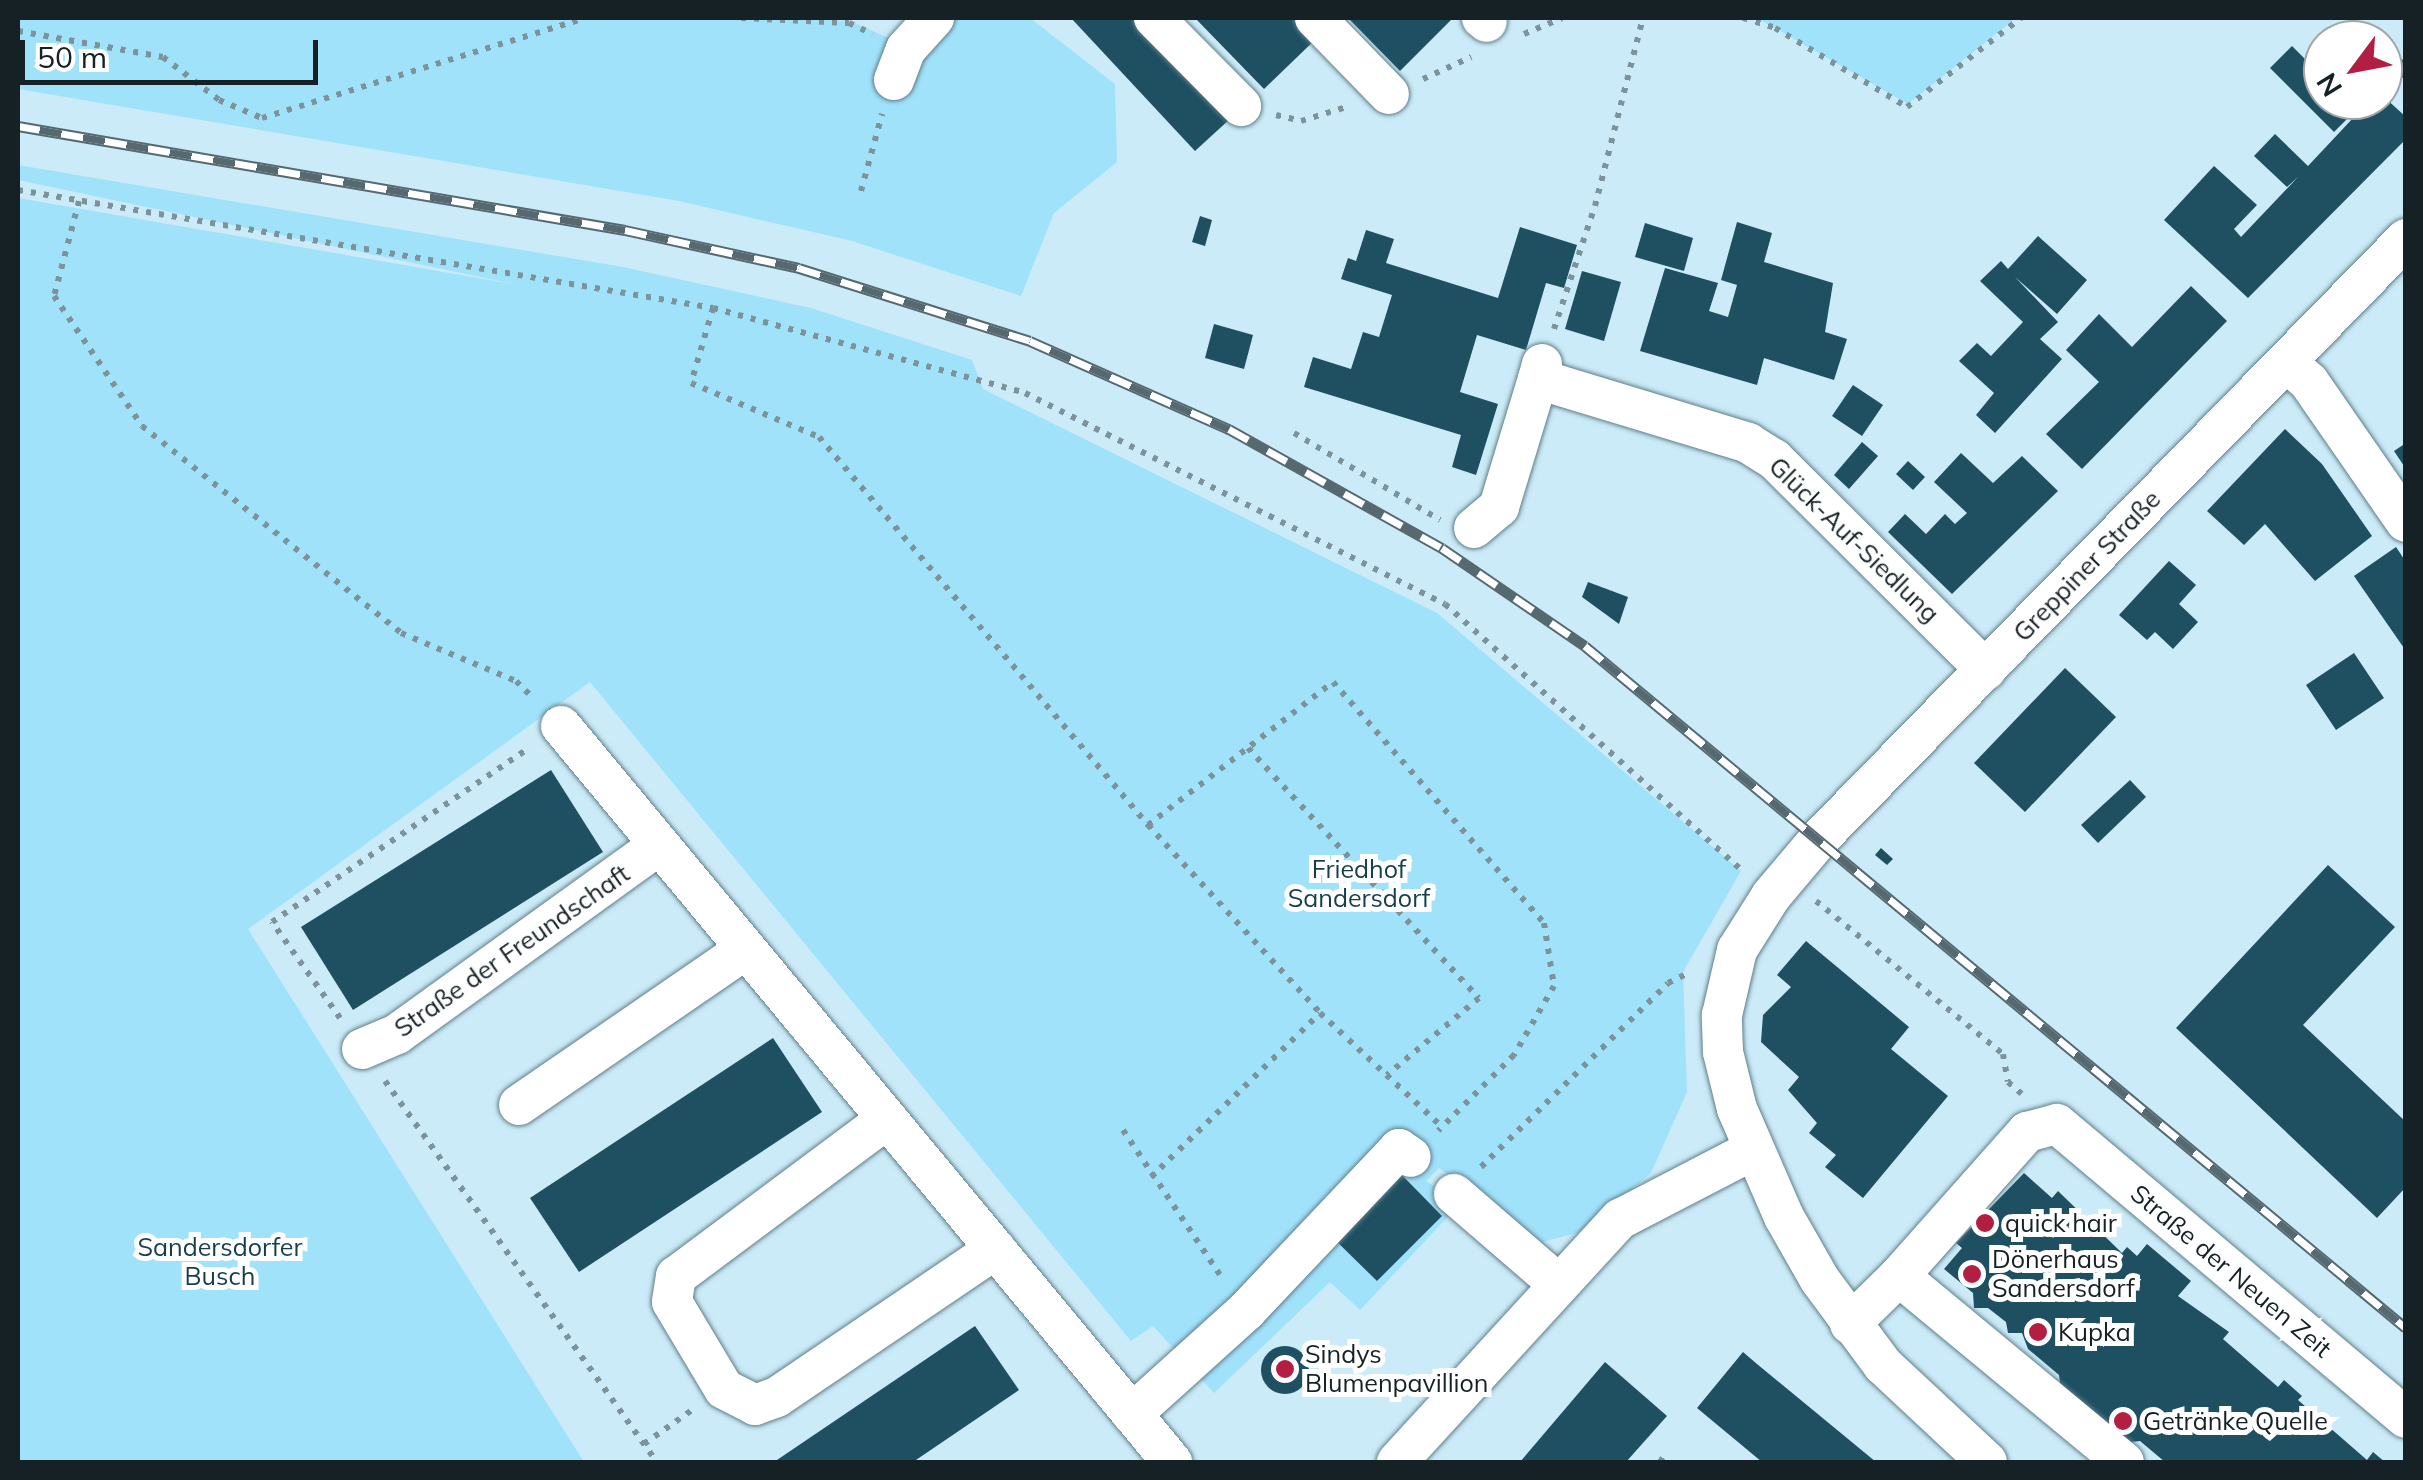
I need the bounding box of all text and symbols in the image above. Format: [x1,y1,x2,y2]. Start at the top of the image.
scale bar [25,20,322,82]
north arrow [2303,20,2403,120]
text: 50 m [37,38,107,76]
text: N [2308,67,2349,103]
street label: Glück-Auf-Siedlung [1763,451,1945,629]
street label: Greppiner Straße [2007,484,2167,648]
park label: Friedhof Sandersdorf [1288,855,1430,914]
street label: Straße der Freundschaft [389,858,635,1044]
street label: Straße der Neuen Zeit [2125,1178,2337,1364]
place label: quick hair [2005,1208,2117,1238]
marker: quick hair [1974,1212,1996,1234]
park label: Sandersdorfer Busch [138,1233,302,1292]
place label: Dönerhaus Sandersdorf [1992,1245,2135,1304]
marker: Dönerhaus Sandersdorf [1961,1263,1983,1285]
place label: Kupka [2058,1317,2131,1347]
marker: Kupka [2027,1321,2049,1343]
place label: Sindys Blumenpavillion [1305,1340,1488,1399]
marker: Sindys Blumenpavillion [1274,1358,1296,1380]
place label: Getränke Quelle [2143,1406,2328,1436]
marker: Getränke Quelle [2112,1410,2134,1432]

